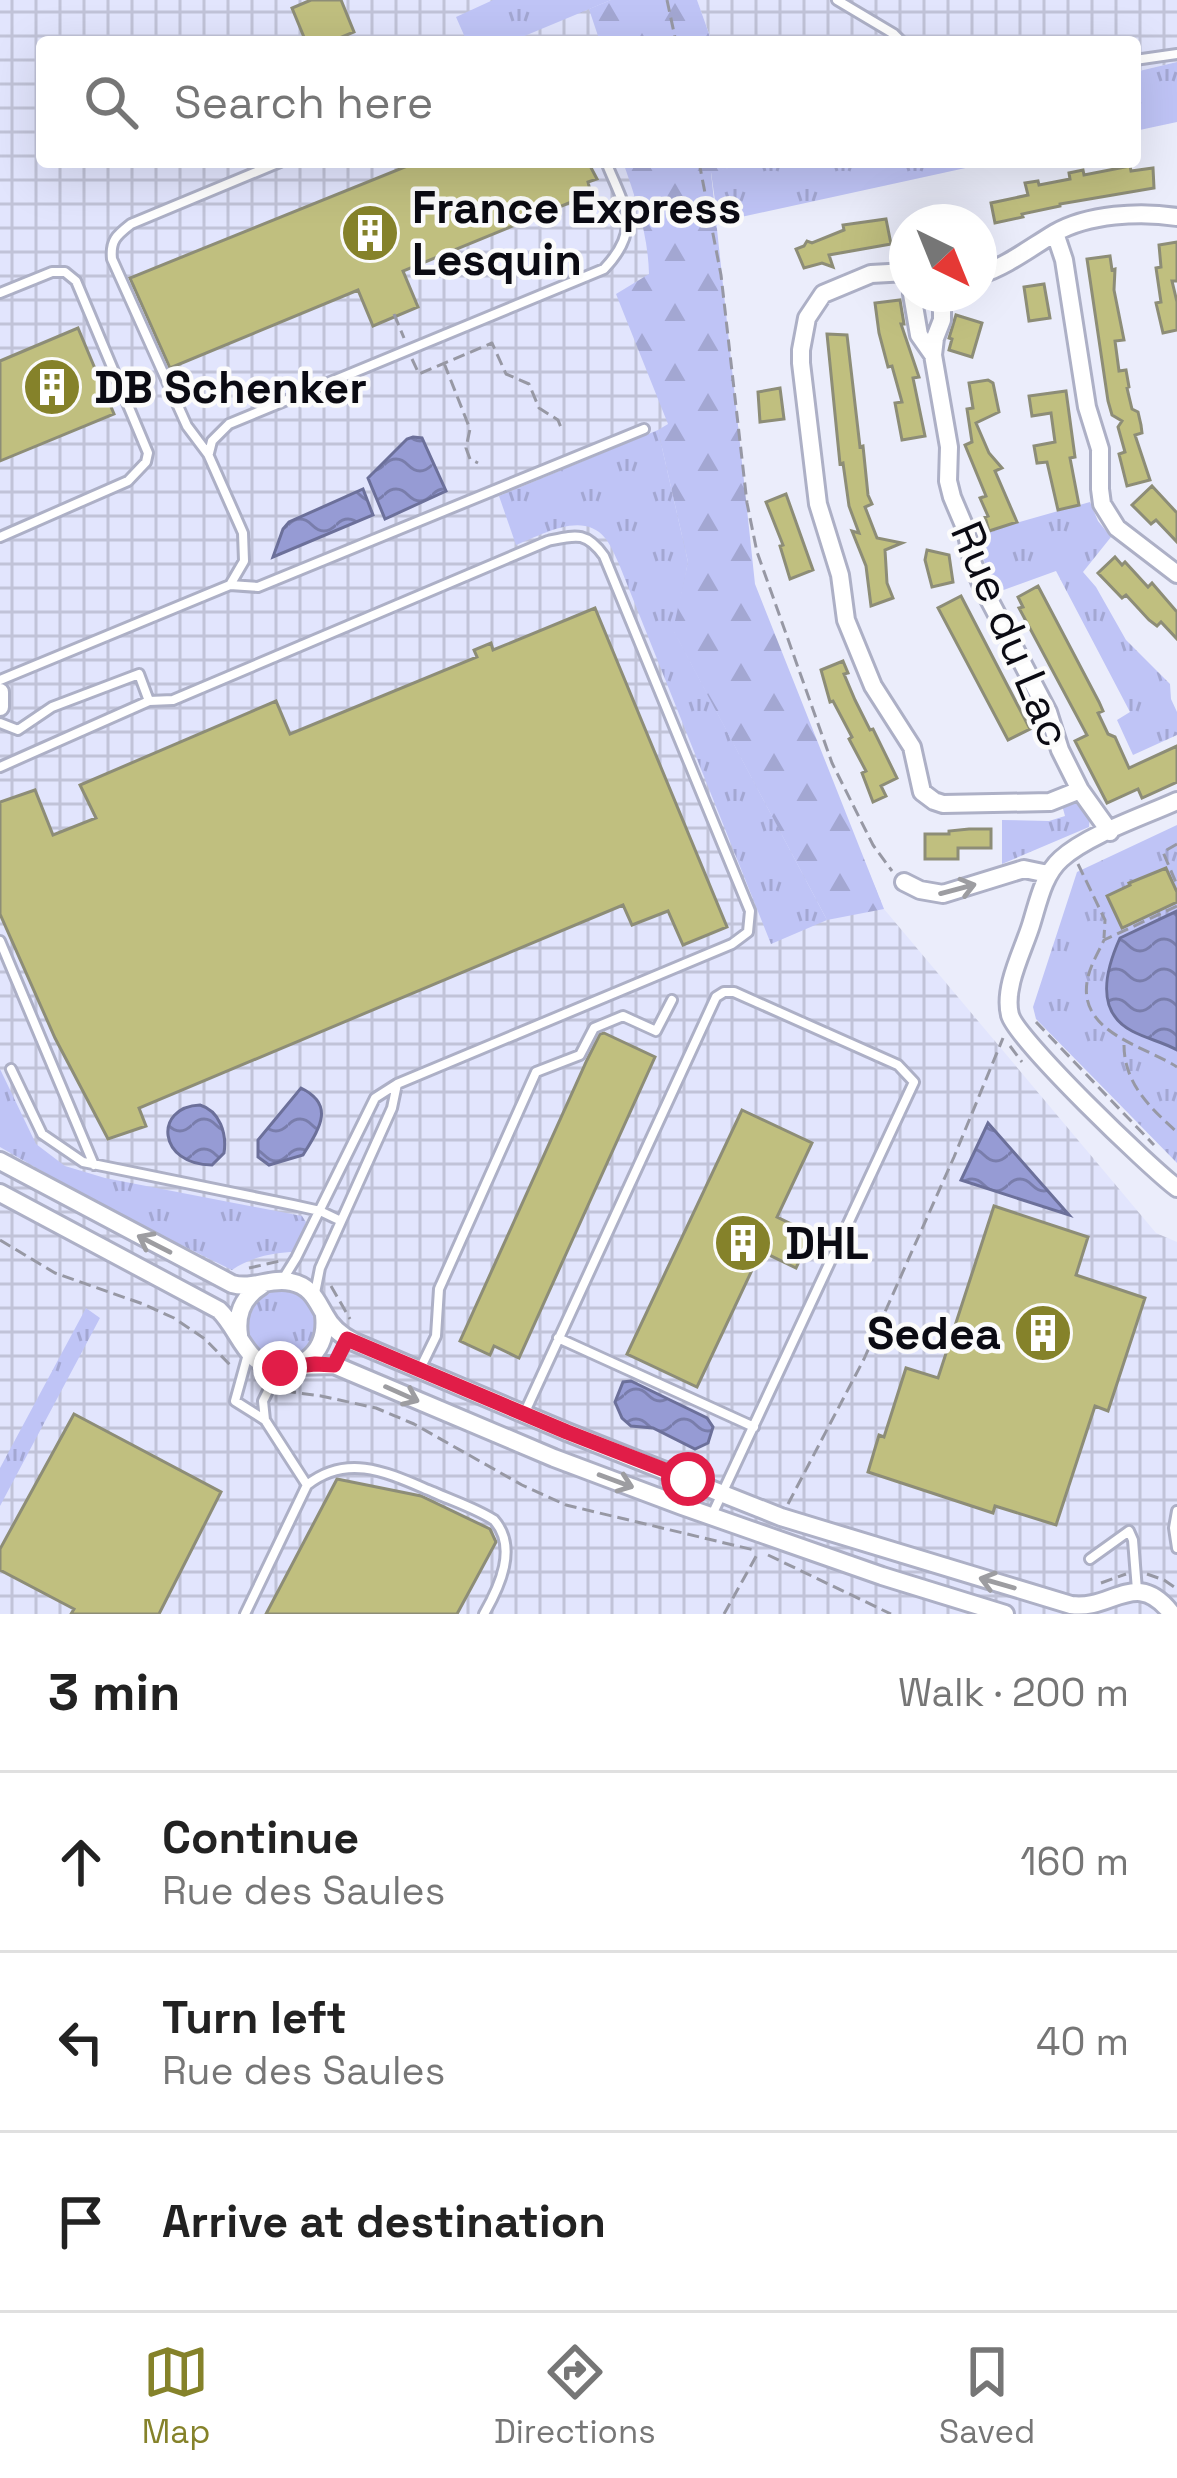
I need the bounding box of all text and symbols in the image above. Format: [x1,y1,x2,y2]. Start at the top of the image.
search box [36,36,1141,168]
icon: search [78,69,144,135]
text: Search here [174,74,433,131]
place label: France Express Lesquin [412,179,741,288]
building icon: France Express Lesquin [339,202,401,264]
north arrow [889,204,997,312]
building icon: DB Schenker [21,356,83,418]
place label: DB Schenker [94,359,367,416]
street label: Rue du Lac [938,513,1084,755]
one-way arrow [938,876,976,898]
building icon: DHL [712,1212,774,1274]
place label: DHL [785,1215,869,1272]
one-way arrow [137,1232,173,1255]
building icon: Sedea [1012,1302,1074,1364]
place label: Sedea [867,1305,1001,1362]
route end [253,1341,307,1395]
one-way arrow [383,1385,419,1407]
route start [661,1452,715,1506]
one-way arrow [596,1472,633,1494]
one-way arrow [979,1571,1017,1593]
text: 3 min [48,1660,181,1725]
text: Walk · 200 m [898,1668,1129,1717]
text: Continue [162,1809,359,1866]
icon: ahead [48,1829,114,1895]
text: 160 m [1020,1837,1129,1886]
text: Rue des Saules [162,1866,445,1915]
text: Turn left [162,1989,347,2046]
icon: left [48,2009,114,2075]
text: 40 m [1036,2017,1129,2066]
text: Rue des Saules [162,2046,445,2095]
icon: arrive [48,2189,114,2255]
text: Arrive at destination [162,2193,606,2250]
tab: Map [142,2339,210,2453]
tab: Directions [494,2339,656,2453]
tab: Saved [939,2339,1035,2453]

